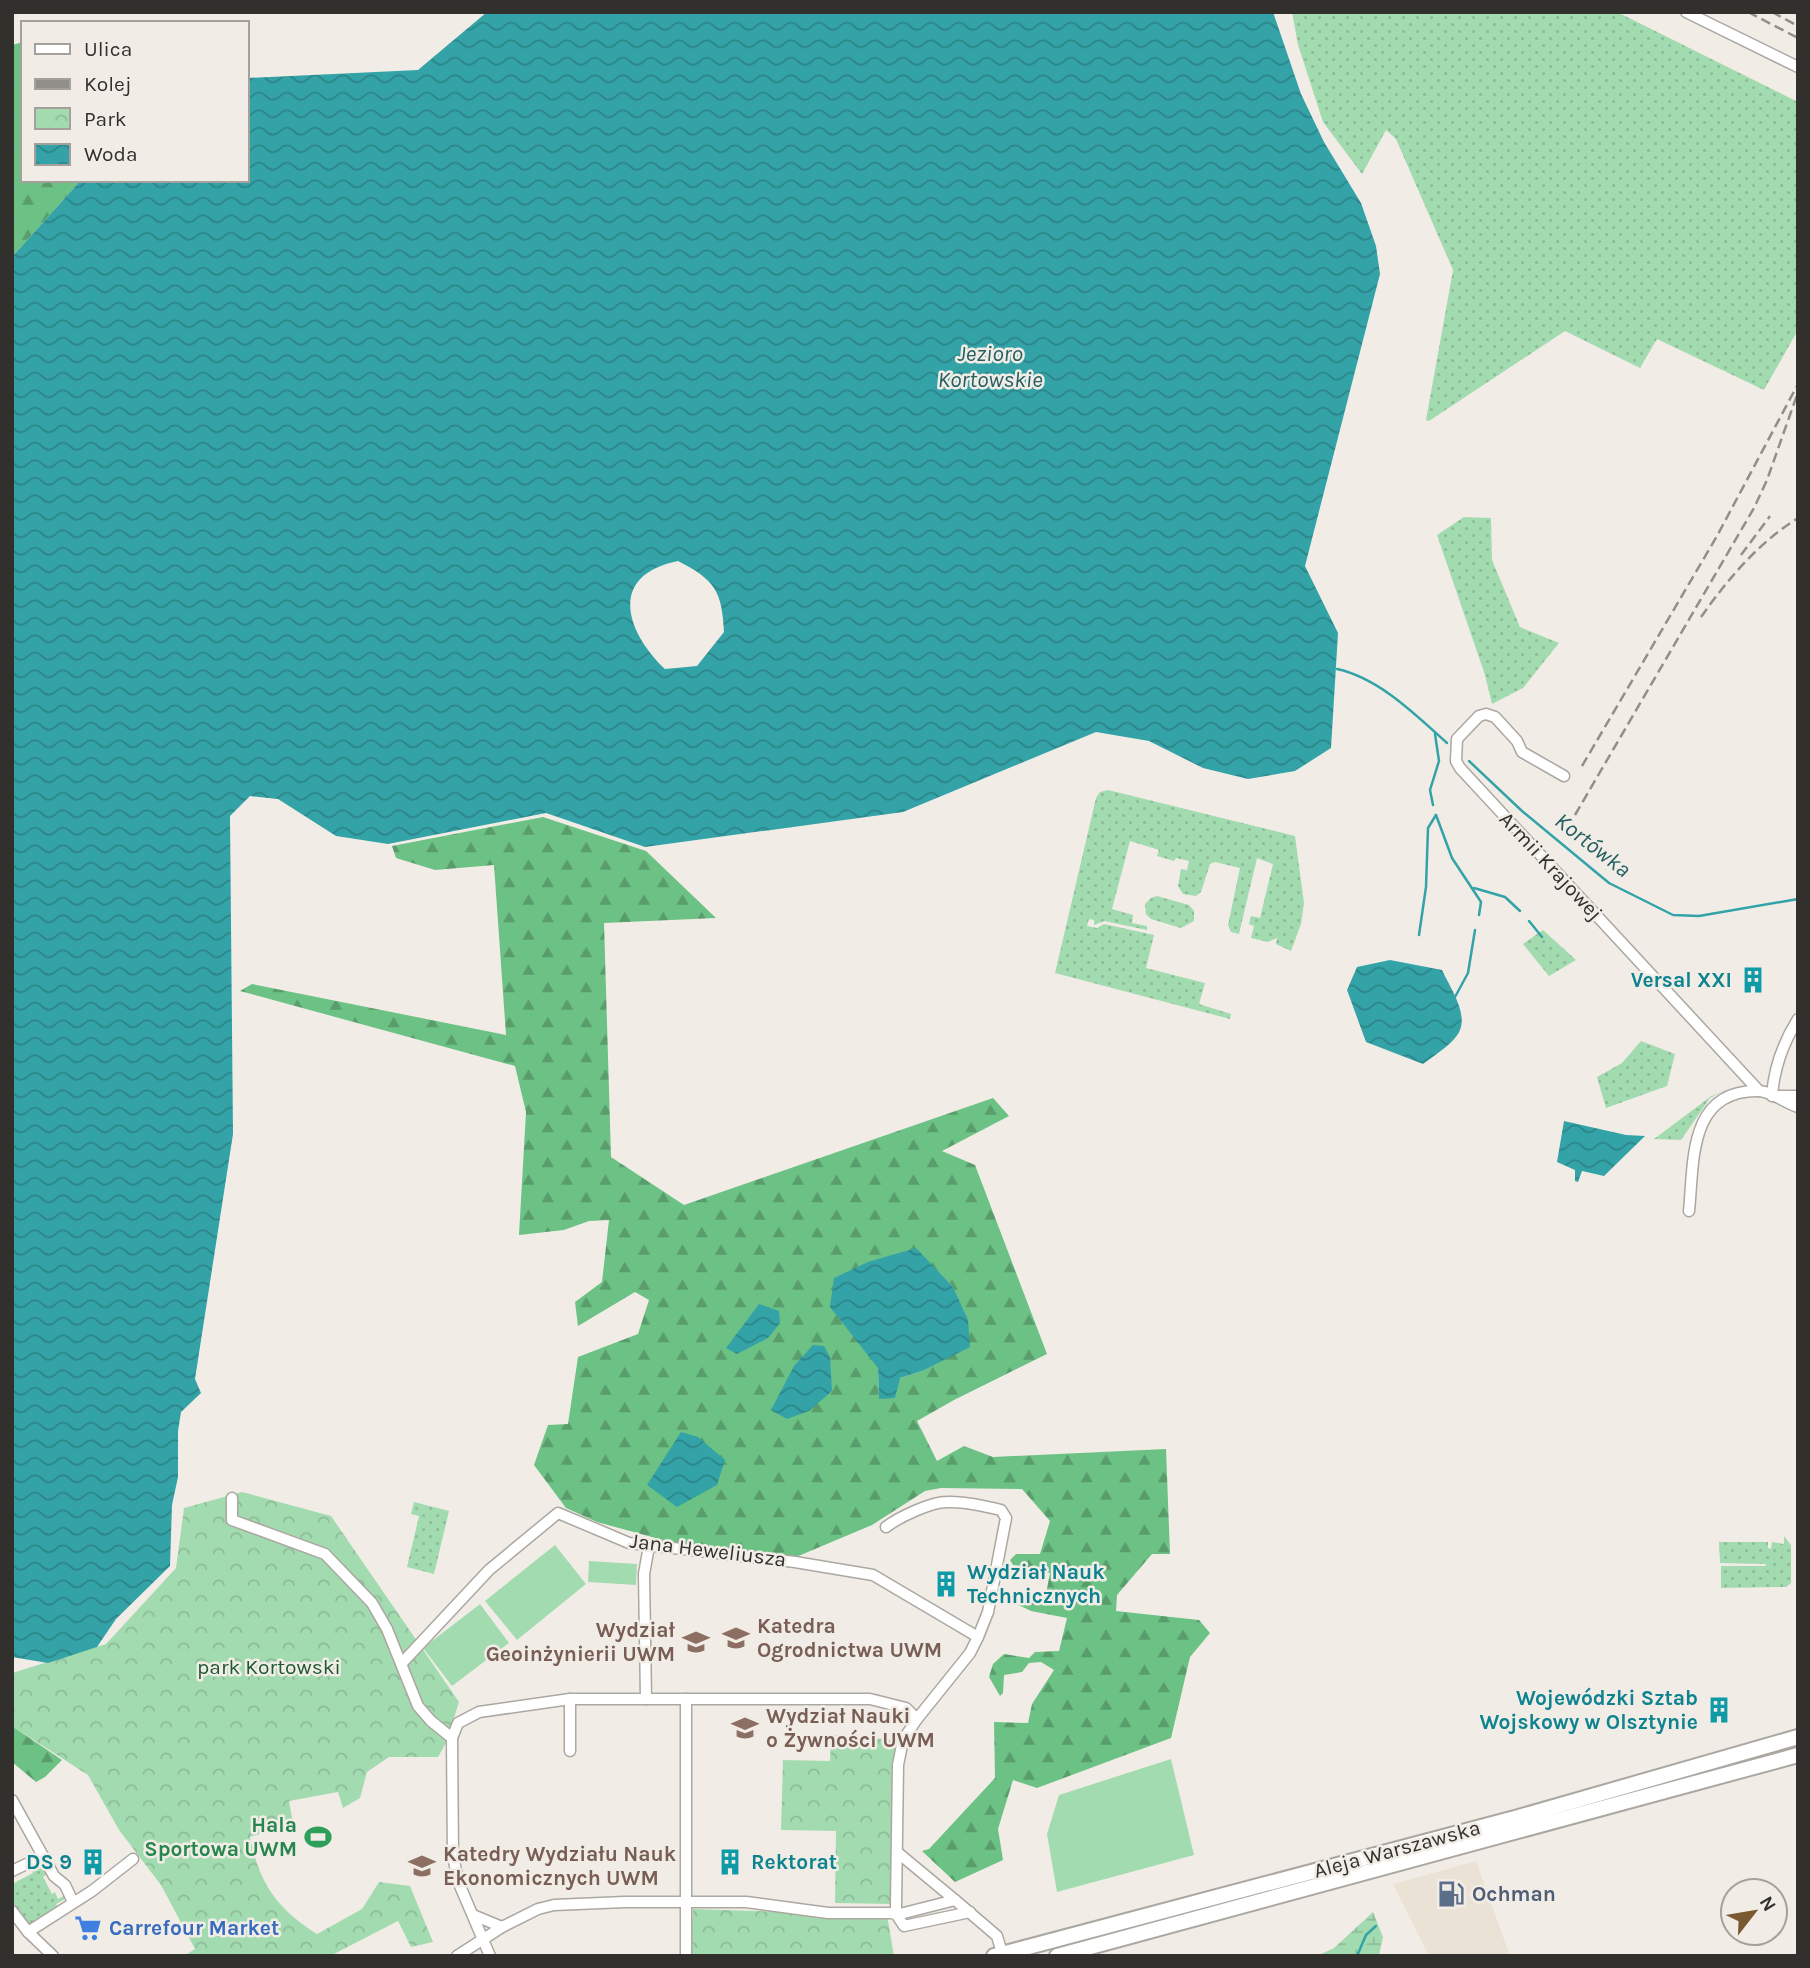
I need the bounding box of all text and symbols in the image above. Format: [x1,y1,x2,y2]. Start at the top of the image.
legend [21,21,248,182]
text: Ulica [84,37,132,61]
text: Kolej [84,72,131,96]
text: Park [84,107,127,131]
text: Woda [84,142,138,166]
water label: Jezioro Kortowskie [937,340,1043,393]
street label: Armii Krajowej [1495,807,1607,925]
water label: Kortówka [1550,807,1636,883]
building icon: Versal XXI [1738,965,1768,995]
place label: Versal XXI [1631,968,1732,992]
street label: Jana Heweliusza [628,1528,788,1572]
place label: Wydział Nauk Technicznych [967,1560,1105,1608]
building icon: Wydział Nauk Technicznych [931,1569,961,1599]
place label: Katedra Ogrodnictwa UWM [757,1614,942,1662]
place label: Wydział Geoinżynierii UWM [486,1618,676,1666]
school or university icon: Katedra Ogrodnictwa UWM [721,1623,751,1653]
school or university icon: Wydział Geoinżynierii UWM [681,1627,711,1657]
park label: park Kortowski [197,1655,341,1679]
place label: Wojewódzki Sztab Wojskowy w Olsztynie [1479,1686,1698,1734]
building icon: Wojewódzki Sztab Wojskowy w Olsztynie [1704,1695,1734,1725]
place label: Wydział Nauki o Żywności UWM [766,1704,935,1752]
school or university icon: Wydział Nauki o Żywności UWM [730,1713,760,1743]
place label: Hala Sportowa UWM [144,1813,297,1861]
street label: Aleja Warszawska [1311,1815,1483,1883]
sports icon: Hala Sportowa UWM [303,1822,333,1852]
place label: Katedry Wydziału Nauk Ekonomicznych UWM [443,1842,677,1890]
building icon: DS 9 [78,1847,108,1877]
building icon: Rektorat [715,1847,745,1877]
place label: DS 9 [26,1850,72,1874]
place label: Rektorat [751,1850,837,1874]
school or university icon: Katedry Wydziału Nauk Ekonomicznych UWM [407,1851,437,1881]
north arrow [1719,1877,1789,1947]
fuel station icon: Ochman [1436,1879,1466,1909]
place label: Ochman [1472,1882,1556,1906]
text: N [1755,1892,1781,1915]
supermarket icon: Carrefour Market [73,1913,103,1943]
place label: Carrefour Market [109,1916,279,1940]

